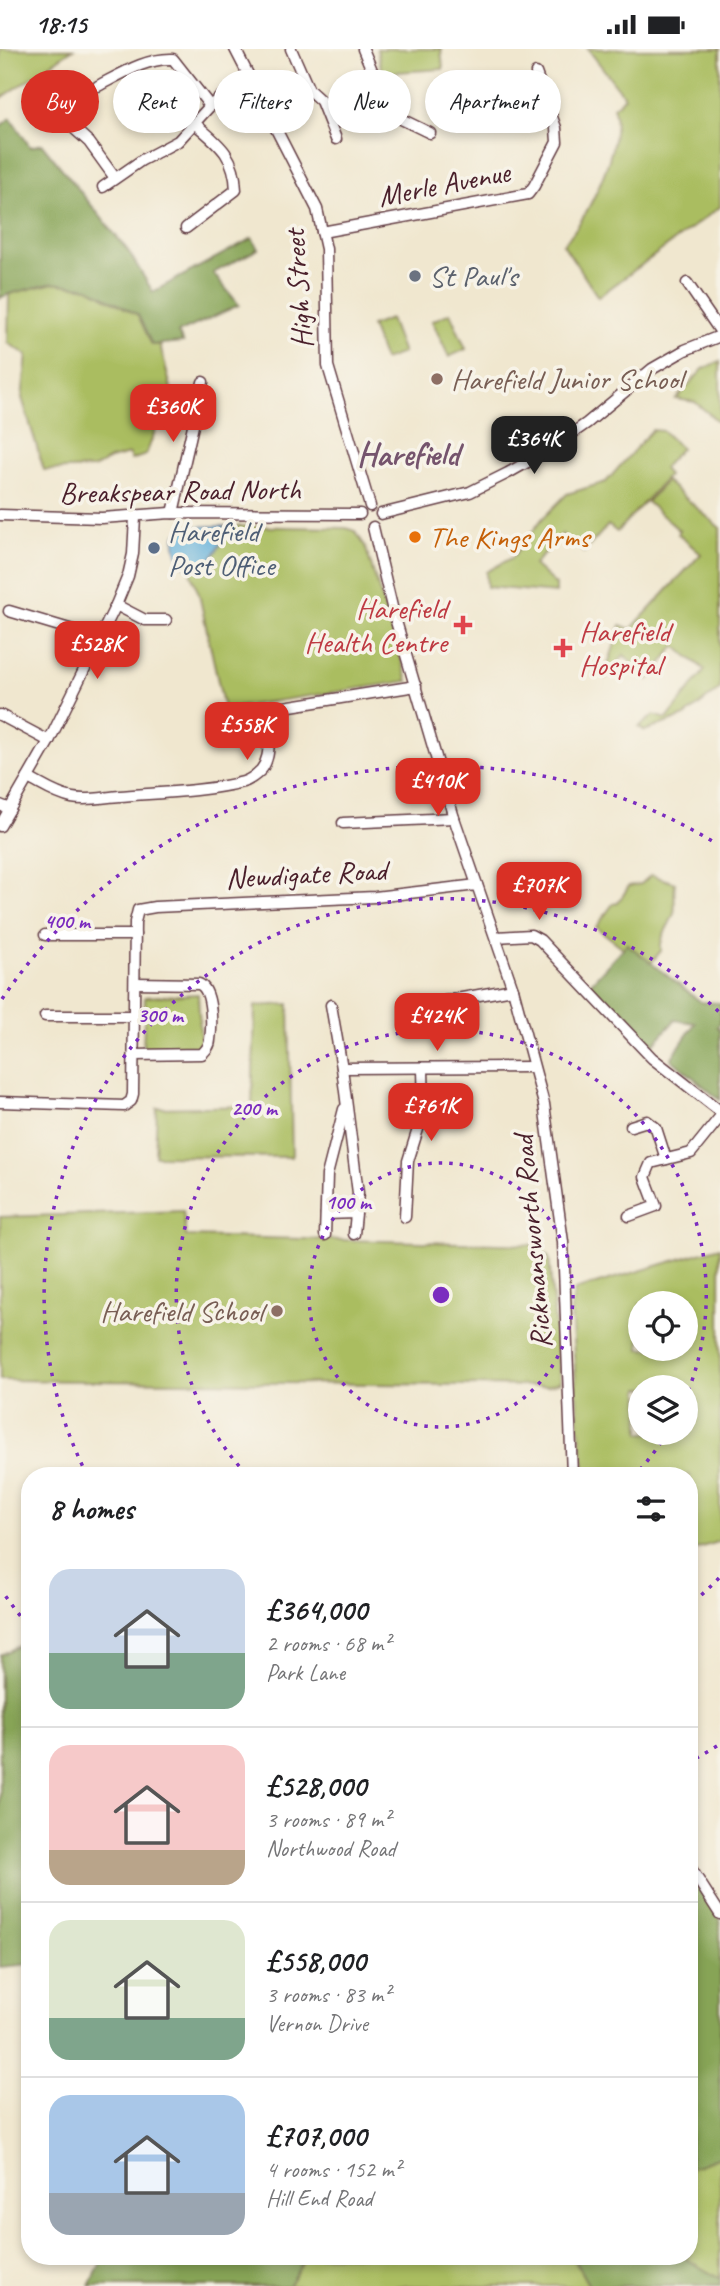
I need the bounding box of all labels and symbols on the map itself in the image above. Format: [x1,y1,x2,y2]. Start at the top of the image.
street label: Merle Avenue [375,152,515,215]
street label: High Street [275,225,321,350]
place label: St Paul's [429,257,520,295]
marker: St Paul's [407,268,423,284]
place label: Harefield Junior School [451,360,687,398]
marker: Harefield Junior School [429,371,445,387]
pin: £360K [124,385,222,444]
pin: £364K [485,417,583,476]
district label: Harefield [357,433,465,475]
street label: Breakspear Road North [59,470,301,512]
place label: Harefield Post Office [168,512,277,584]
place label: The Kings Arms [429,518,592,556]
marker: The Kings Arms [407,529,423,545]
marker: Harefield Post Office [146,540,162,556]
place label: Harefield Health Centre [305,589,451,661]
place label: Harefield Hospital [579,612,674,684]
marker: Harefield Health Centre [453,615,473,635]
pin: £528K [48,621,146,681]
marker: Harefield Hospital [553,638,573,658]
pin: £558K [198,703,296,762]
pin: £410K [389,759,487,818]
street label: Newdigate Road [224,851,392,897]
pin: £707K [490,863,588,922]
text: 400 m [44,908,92,934]
pin: £424K [388,993,486,1053]
text: 300 m [137,1002,185,1028]
pin: £761K [382,1083,480,1143]
text: 200 m [231,1095,279,1121]
street label: Rickmansworth Road [503,1130,560,1350]
text: 100 m [325,1189,373,1215]
centre of rings [429,1283,453,1307]
place label: Harefield School [100,1292,268,1330]
marker: Harefield School [269,1303,285,1319]

